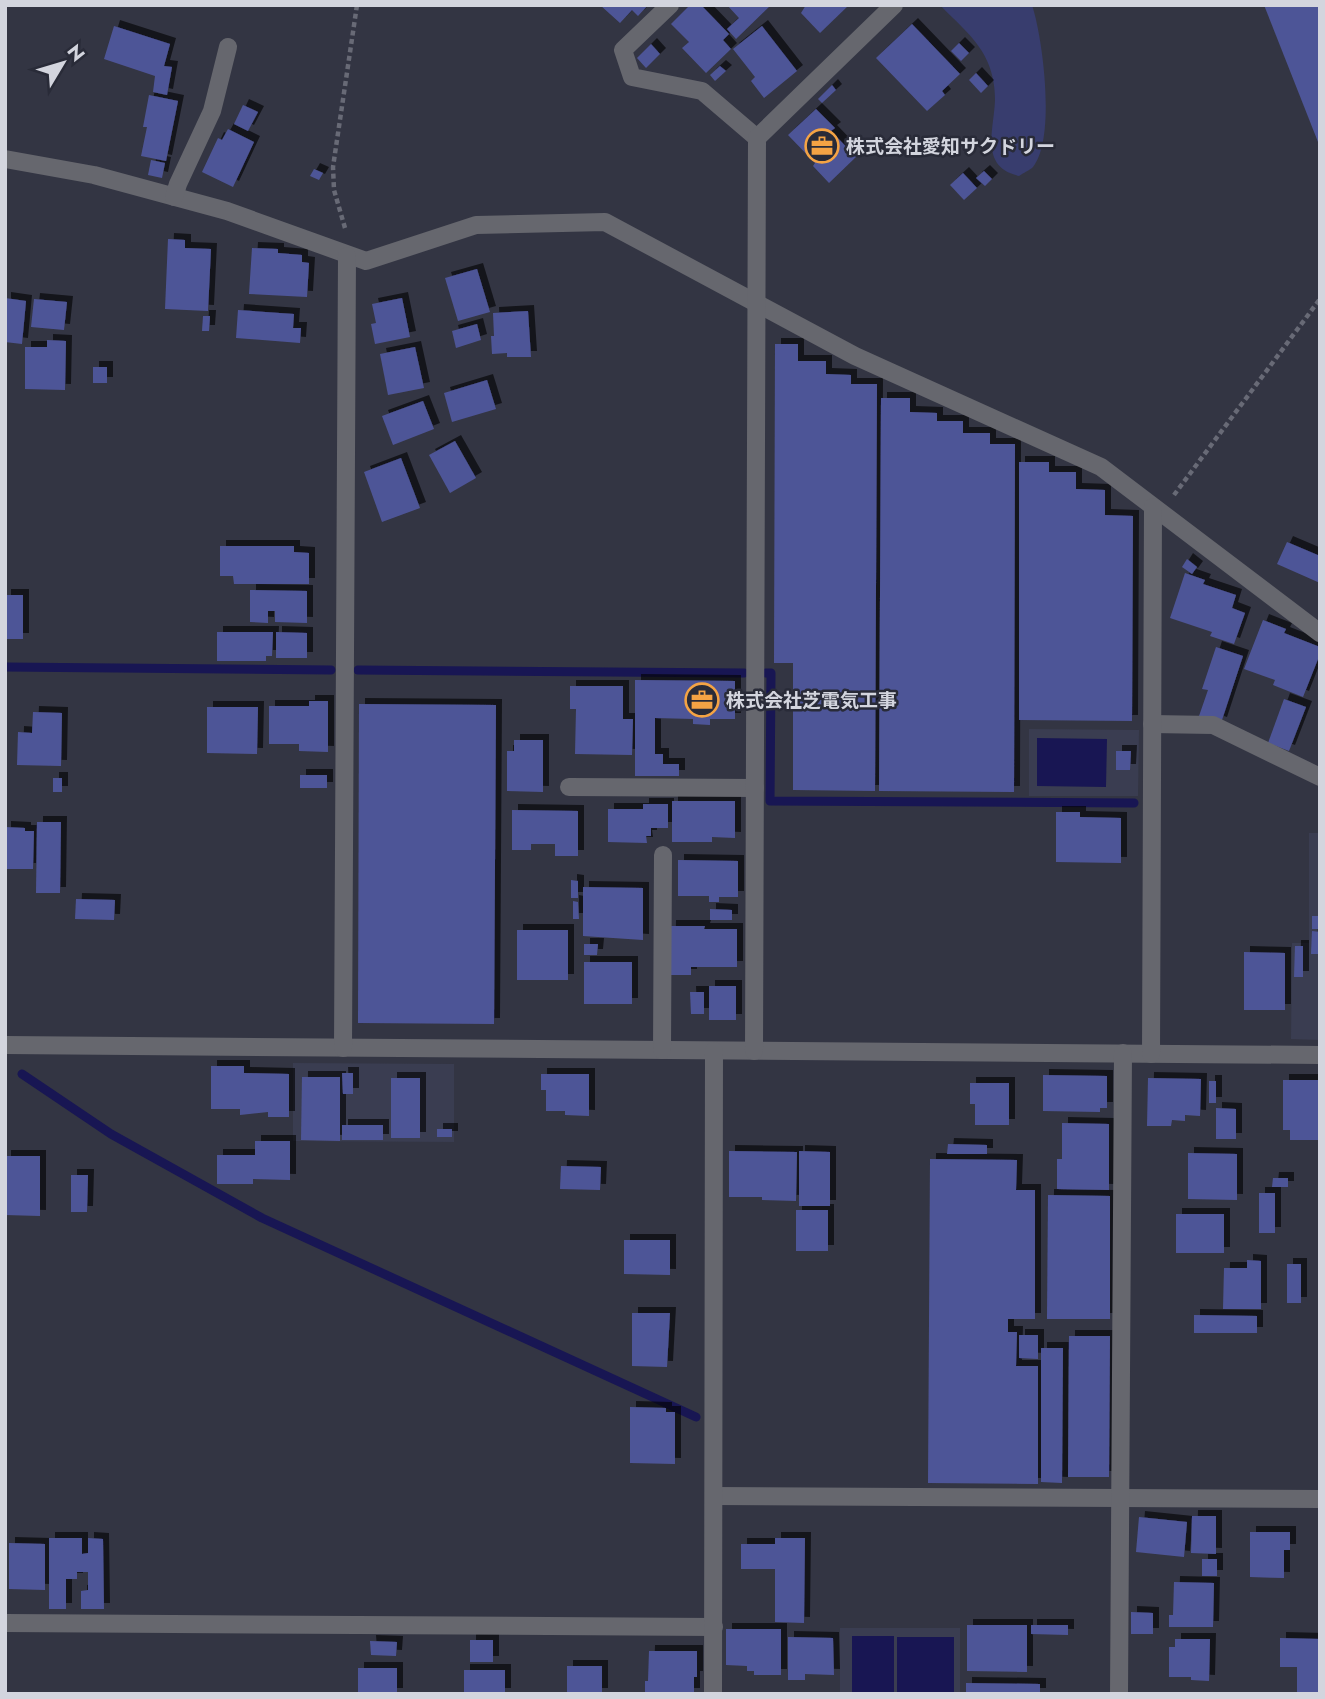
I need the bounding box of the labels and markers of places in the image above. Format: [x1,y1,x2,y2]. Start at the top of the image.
office icon: 株式会社愛知サクドリー [803,127,841,165]
place label: 株式会社愛知サクドリー [846,133,1055,160]
office icon: 株式会社芝電気工事 [683,681,721,719]
place label: 株式会社芝電気工事 [726,687,897,714]

